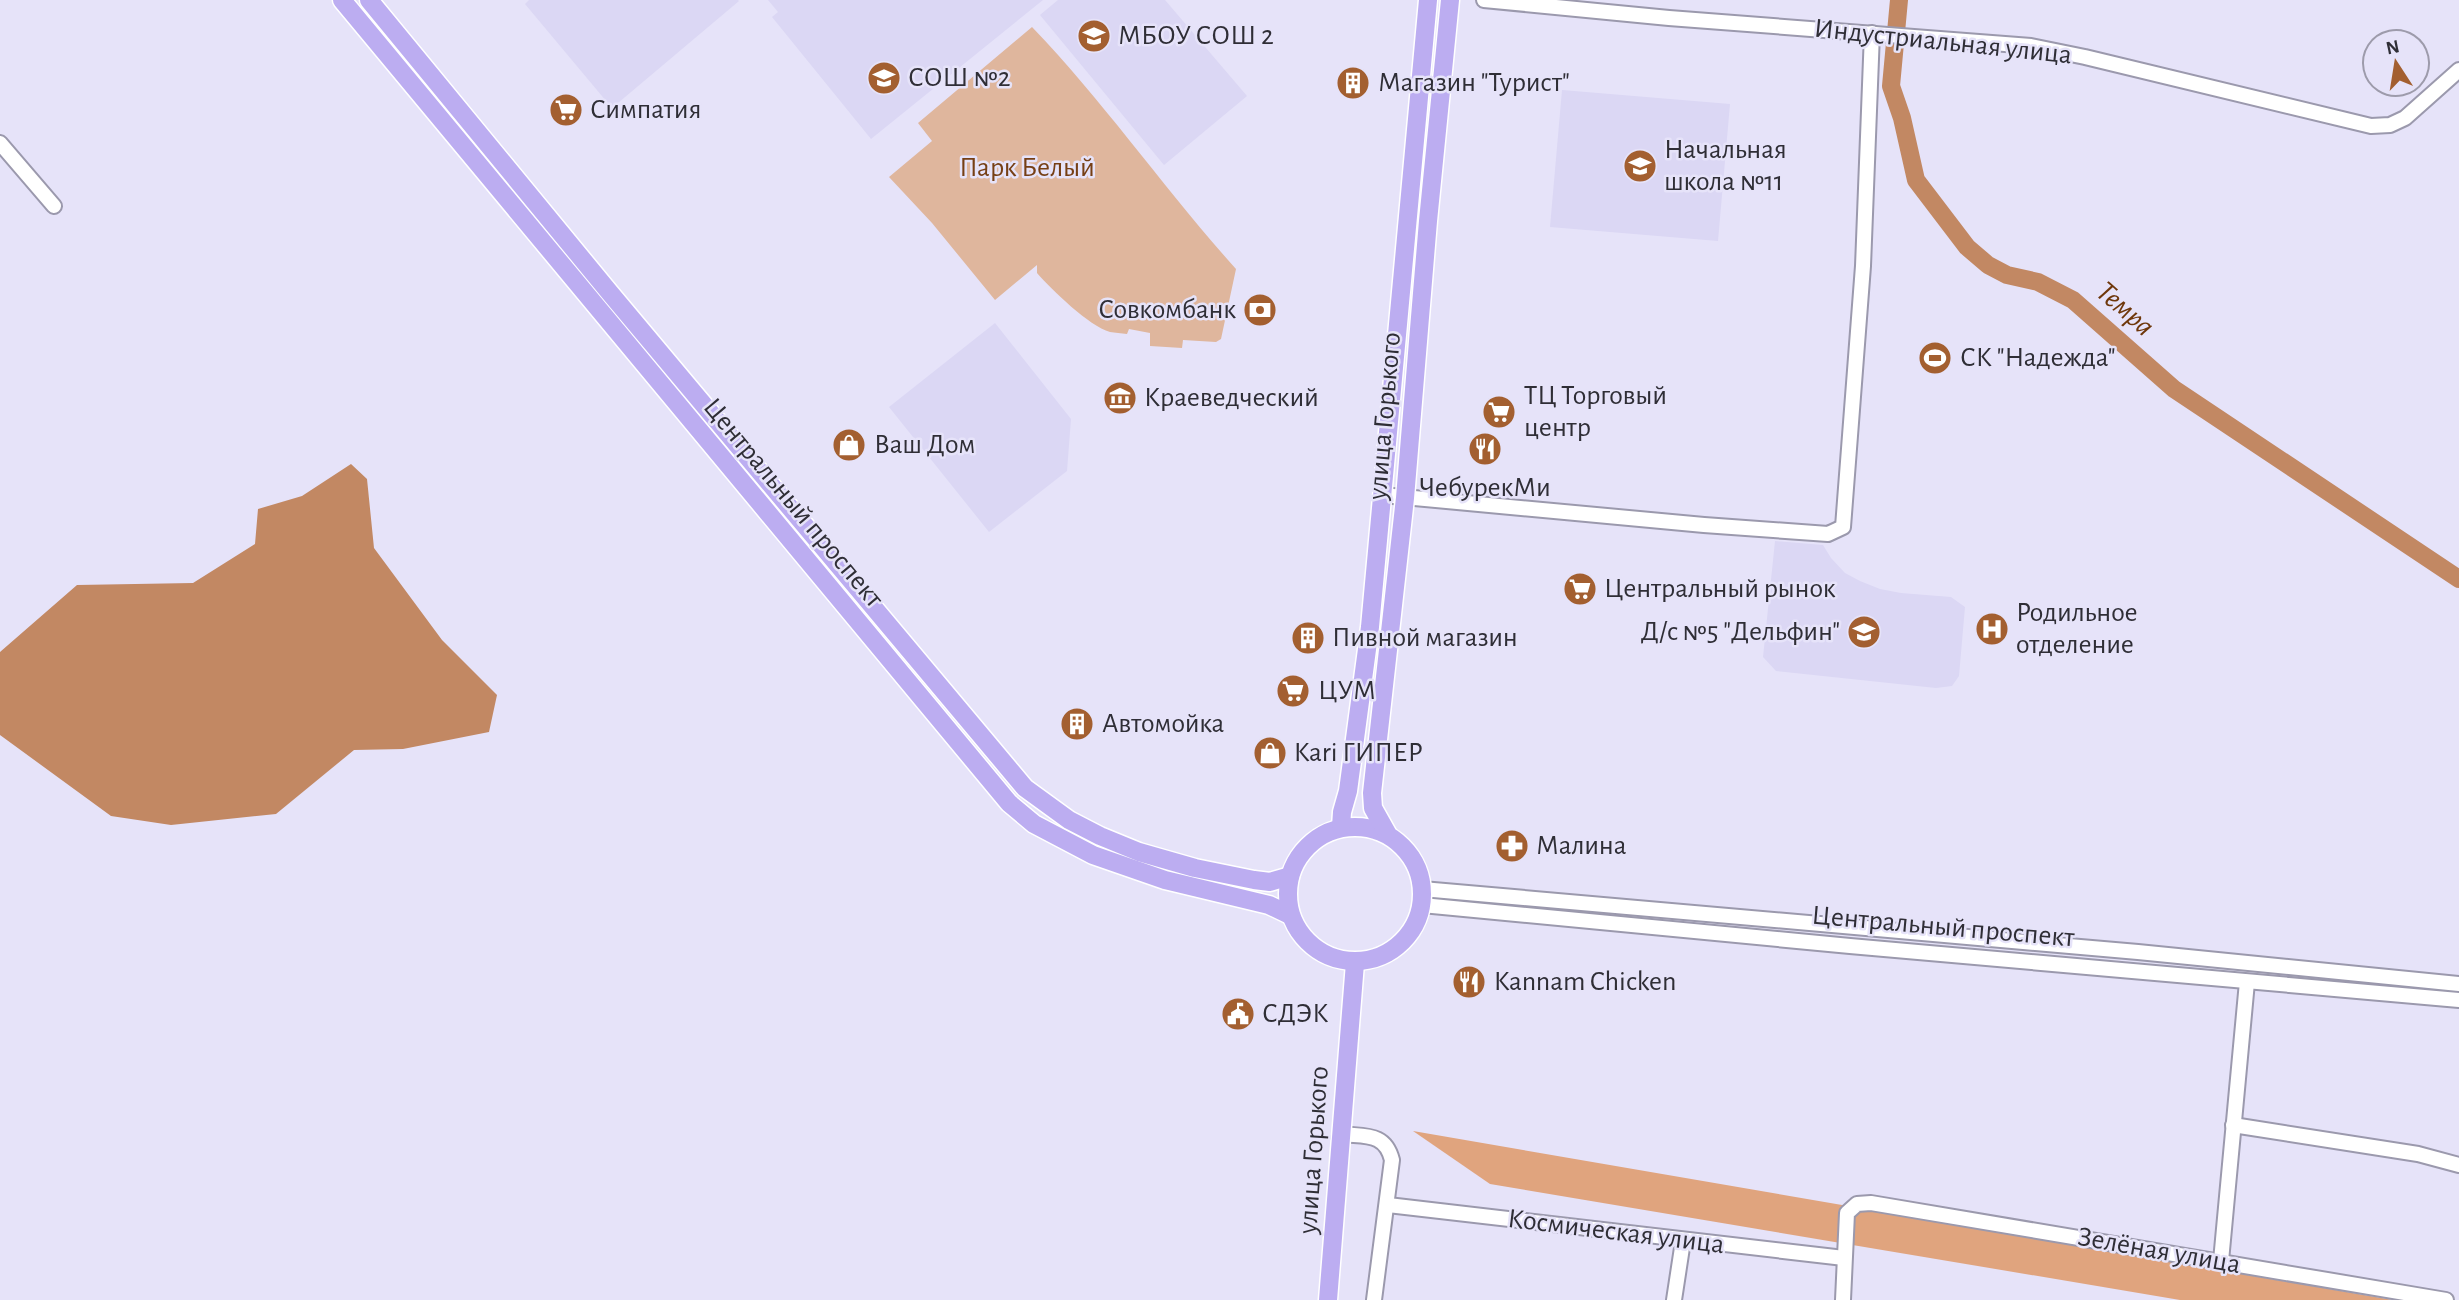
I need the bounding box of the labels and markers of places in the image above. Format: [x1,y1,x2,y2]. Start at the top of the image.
school or university icon: МБОУ СОШ 2 [1075,17,1113,55]
place label: МБОУ СОШ 2 [1118,22,1274,50]
school or university icon: СОШ №2 [865,59,903,97]
place label: СОШ №2 [908,64,1010,92]
building icon: Магазин "Турист" [1334,64,1372,102]
place label: Магазин "Турист" [1378,69,1570,97]
supermarket icon: Симпатия [547,91,585,129]
place label: Симпатия [590,96,701,124]
place label: Начальная школа №11 [1664,136,1787,196]
school or university icon: Начальная школа №11 [1621,147,1659,185]
bank icon: Совкомбанк [1241,291,1279,329]
place label: Совкомбанк [1098,296,1236,324]
sports icon: СК "Надежда" [1916,339,1954,377]
place label: СК "Надежда" [1960,344,2116,372]
museum icon: Краеведческий [1101,379,1139,417]
place label: ТЦ Торговый центр [1524,382,1667,442]
place label: Краеведческий [1144,384,1319,412]
supermarket icon: ТЦ Торговый центр [1480,393,1518,431]
shop icon: Ваш Дом [830,426,868,464]
restaurant icon: ЧебурекМи [1466,430,1504,468]
place label: Ваш Дом [874,431,975,459]
place label: ЧебурекМи [1419,474,1551,502]
supermarket icon: Центральный рынок [1561,570,1599,608]
place label: Центральный рынок [1604,575,1836,603]
place label: Родильное отделение [2016,599,2138,659]
hospital icon: Родильное отделение [1973,610,2011,648]
school or university icon: Д/c №5 "Дельфин" [1845,613,1883,651]
place label: Д/c №5 "Дельфин" [1641,618,1840,646]
building icon: Пивной магазин [1289,619,1327,657]
place label: Пивной магазин [1332,624,1518,652]
supermarket icon: ЦУМ [1274,672,1312,710]
place label: ЦУМ [1318,677,1376,705]
building icon: Автомойка [1058,705,1096,743]
place label: Автомойка [1102,710,1225,738]
shop icon: Kari ГИПЕР [1251,734,1289,772]
place label: Kari ГИПЕР [1294,739,1423,767]
pharmacy icon: Малина [1493,827,1531,865]
place label: Малина [1536,832,1627,860]
restaurant icon: Kannam Chicken [1450,963,1488,1001]
place label: Kannam Chicken [1494,968,1676,996]
public building icon: СДЭК [1219,995,1257,1033]
place label: СДЭК [1262,1000,1329,1028]

